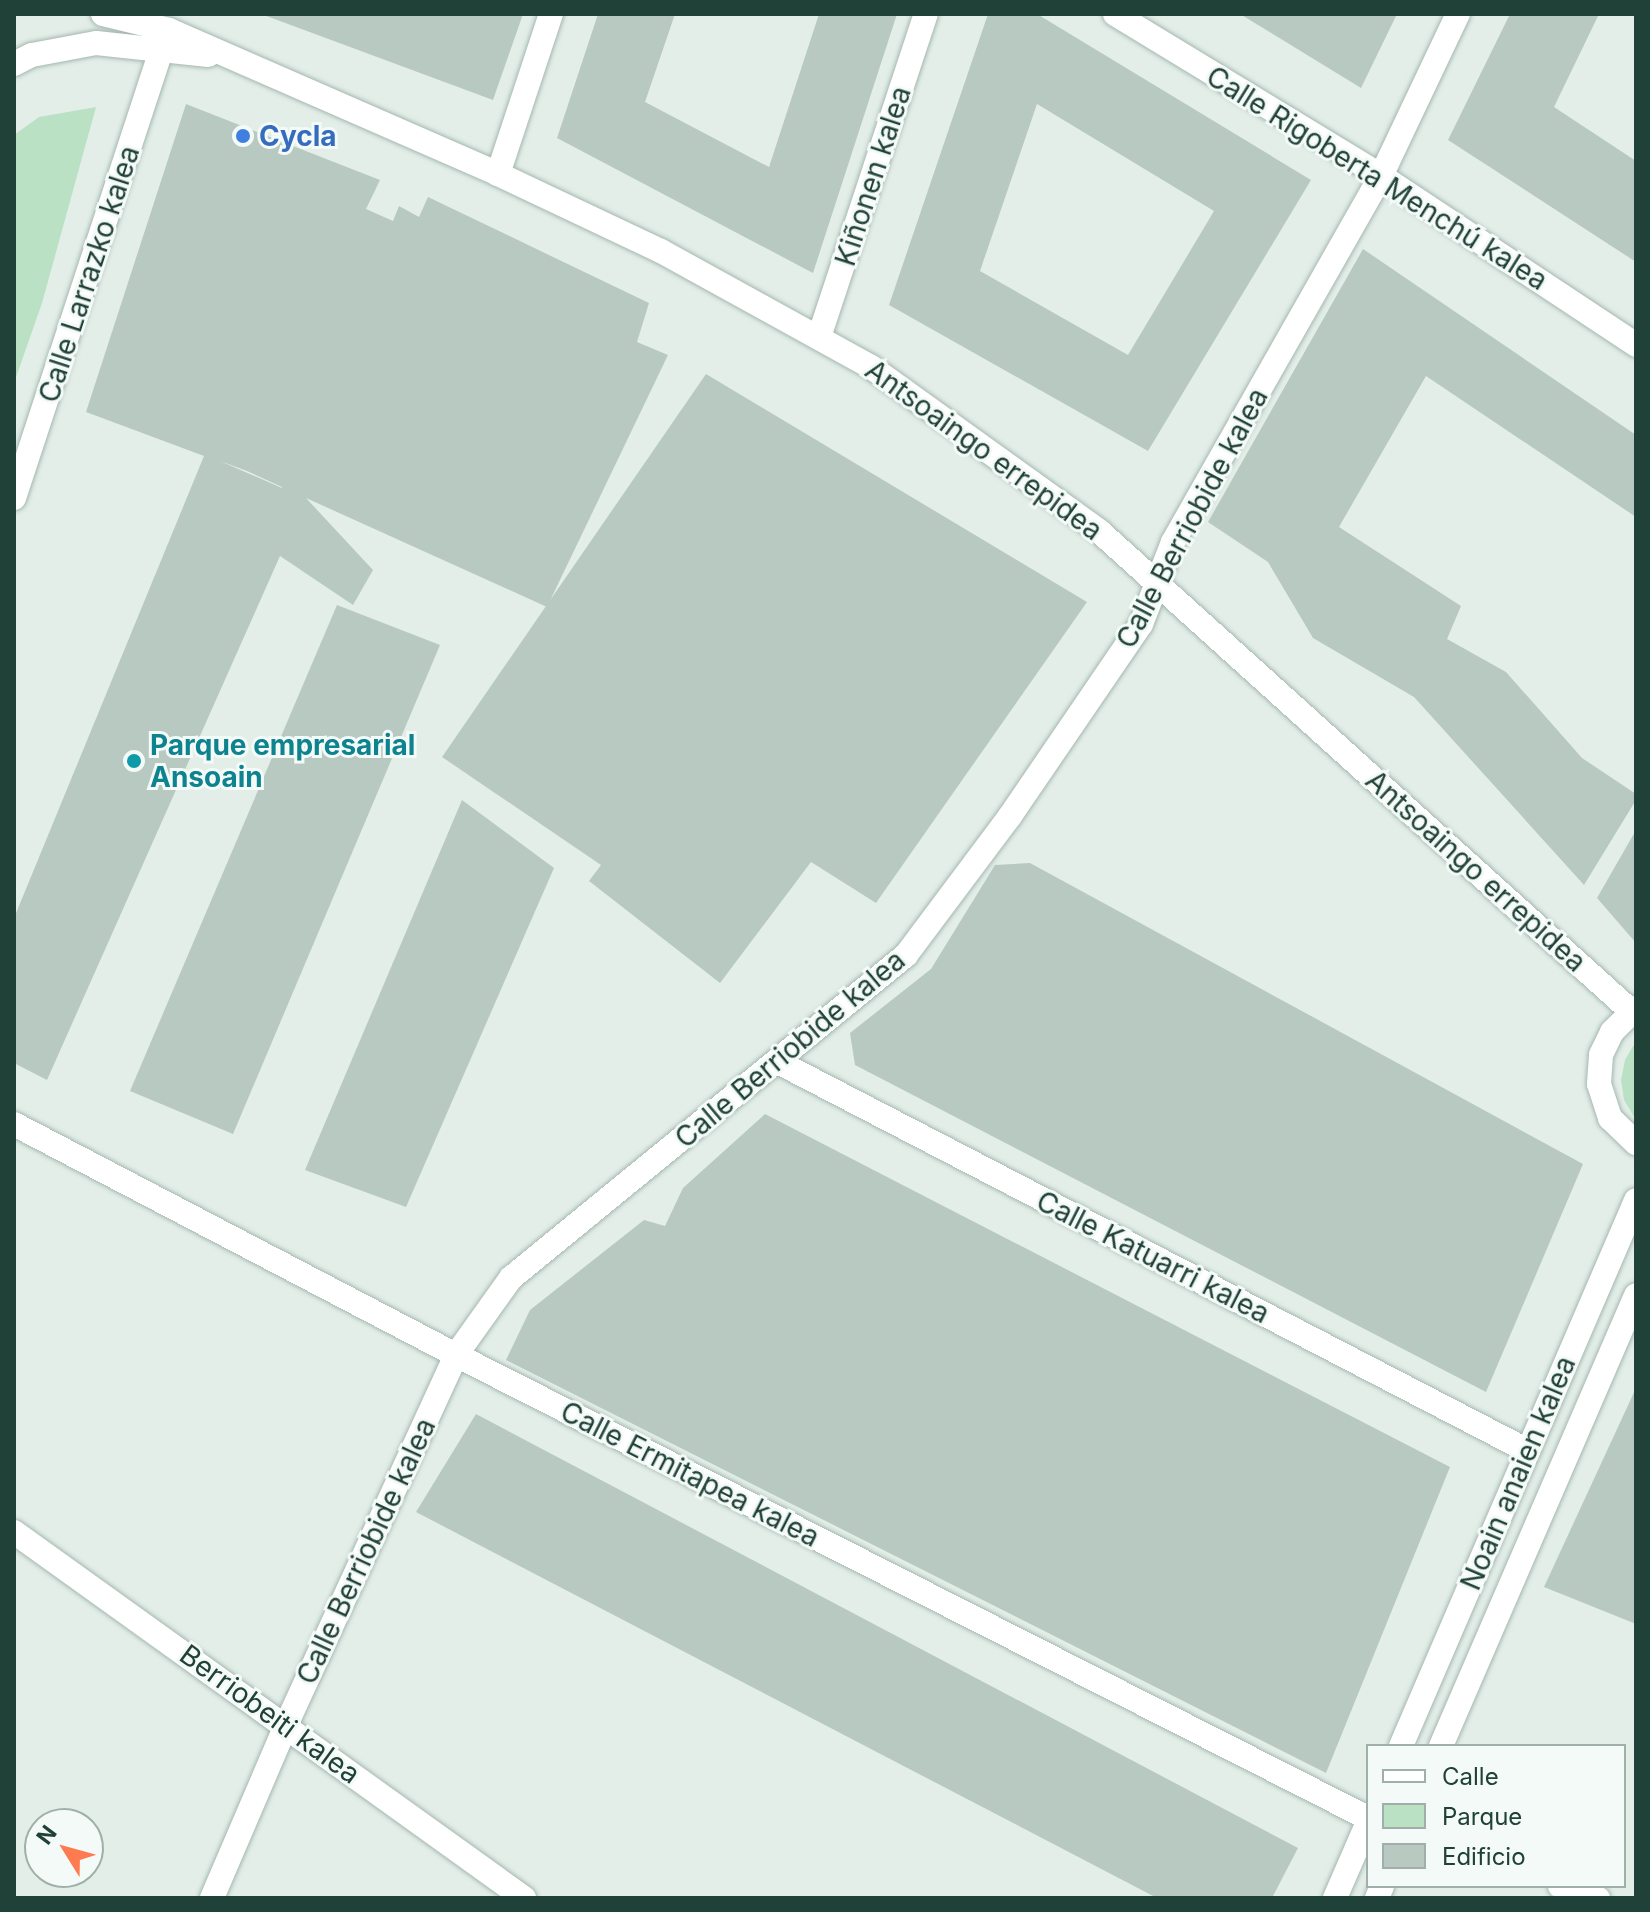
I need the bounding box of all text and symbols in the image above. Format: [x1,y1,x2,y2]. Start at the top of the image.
street label: Calle Rigoberta Menchú kalea [1200,59,1554,297]
street label: Kiñonen kalea [828,82,918,270]
place label: Cycla [259,119,337,153]
marker: Cycla [234,127,252,145]
street label: Calle Larrazko kalea [32,141,146,407]
street label: Antsoaingo errepidea [859,353,1109,547]
street label: Calle Berriobide kalea [1109,382,1275,654]
place label: Parque empresarial Ansoain [150,728,415,794]
marker: Parque empresarial Ansoain [125,752,143,770]
street label: Antsoaingo errepidea [1359,763,1593,979]
street label: Calle Berriobide kalea [668,943,912,1155]
street label: Calle Katuarri kalea [1031,1184,1275,1330]
street label: Noain anaien kalea [1454,1351,1582,1595]
street label: Calle Ermitapea kalea [555,1394,825,1554]
street label: Calle Berriobide kalea [290,1413,442,1689]
street label: Berriobeiti kalea [173,1637,367,1791]
legend [1366,1744,1626,1888]
text: Calle [1442,1762,1499,1791]
text: Parque [1442,1802,1522,1831]
north arrow [24,1808,104,1888]
text: N [31,1820,62,1849]
text: Edificio [1442,1842,1526,1871]

